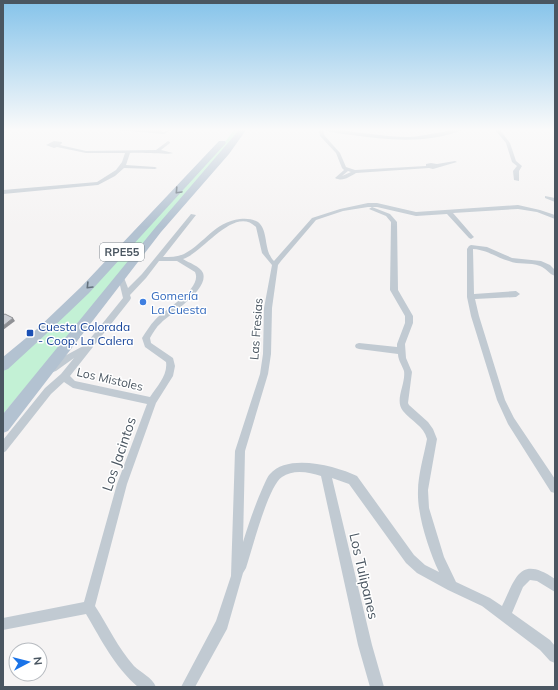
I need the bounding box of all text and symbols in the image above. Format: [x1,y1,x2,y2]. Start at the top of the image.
one-way arrow [175,186,183,194]
road number: RPE55 [100,243,144,261]
one-way arrow [86,281,94,289]
place label: Gomería La Cuesta [151,288,207,317]
marker: Gomería La Cuesta [138,297,148,307]
street label: Las Fresias [246,297,266,361]
place label: Cuesta Colorada - Coop. La Calera [38,319,134,348]
marker: Cuesta Colorada - Coop. La Calera [25,328,35,338]
street label: Los Mistoles [75,364,145,394]
street label: Los Jacintos [98,414,140,494]
street label: Los Tulipanes [345,531,383,621]
north arrow [8,642,48,682]
text: N [30,656,45,666]

